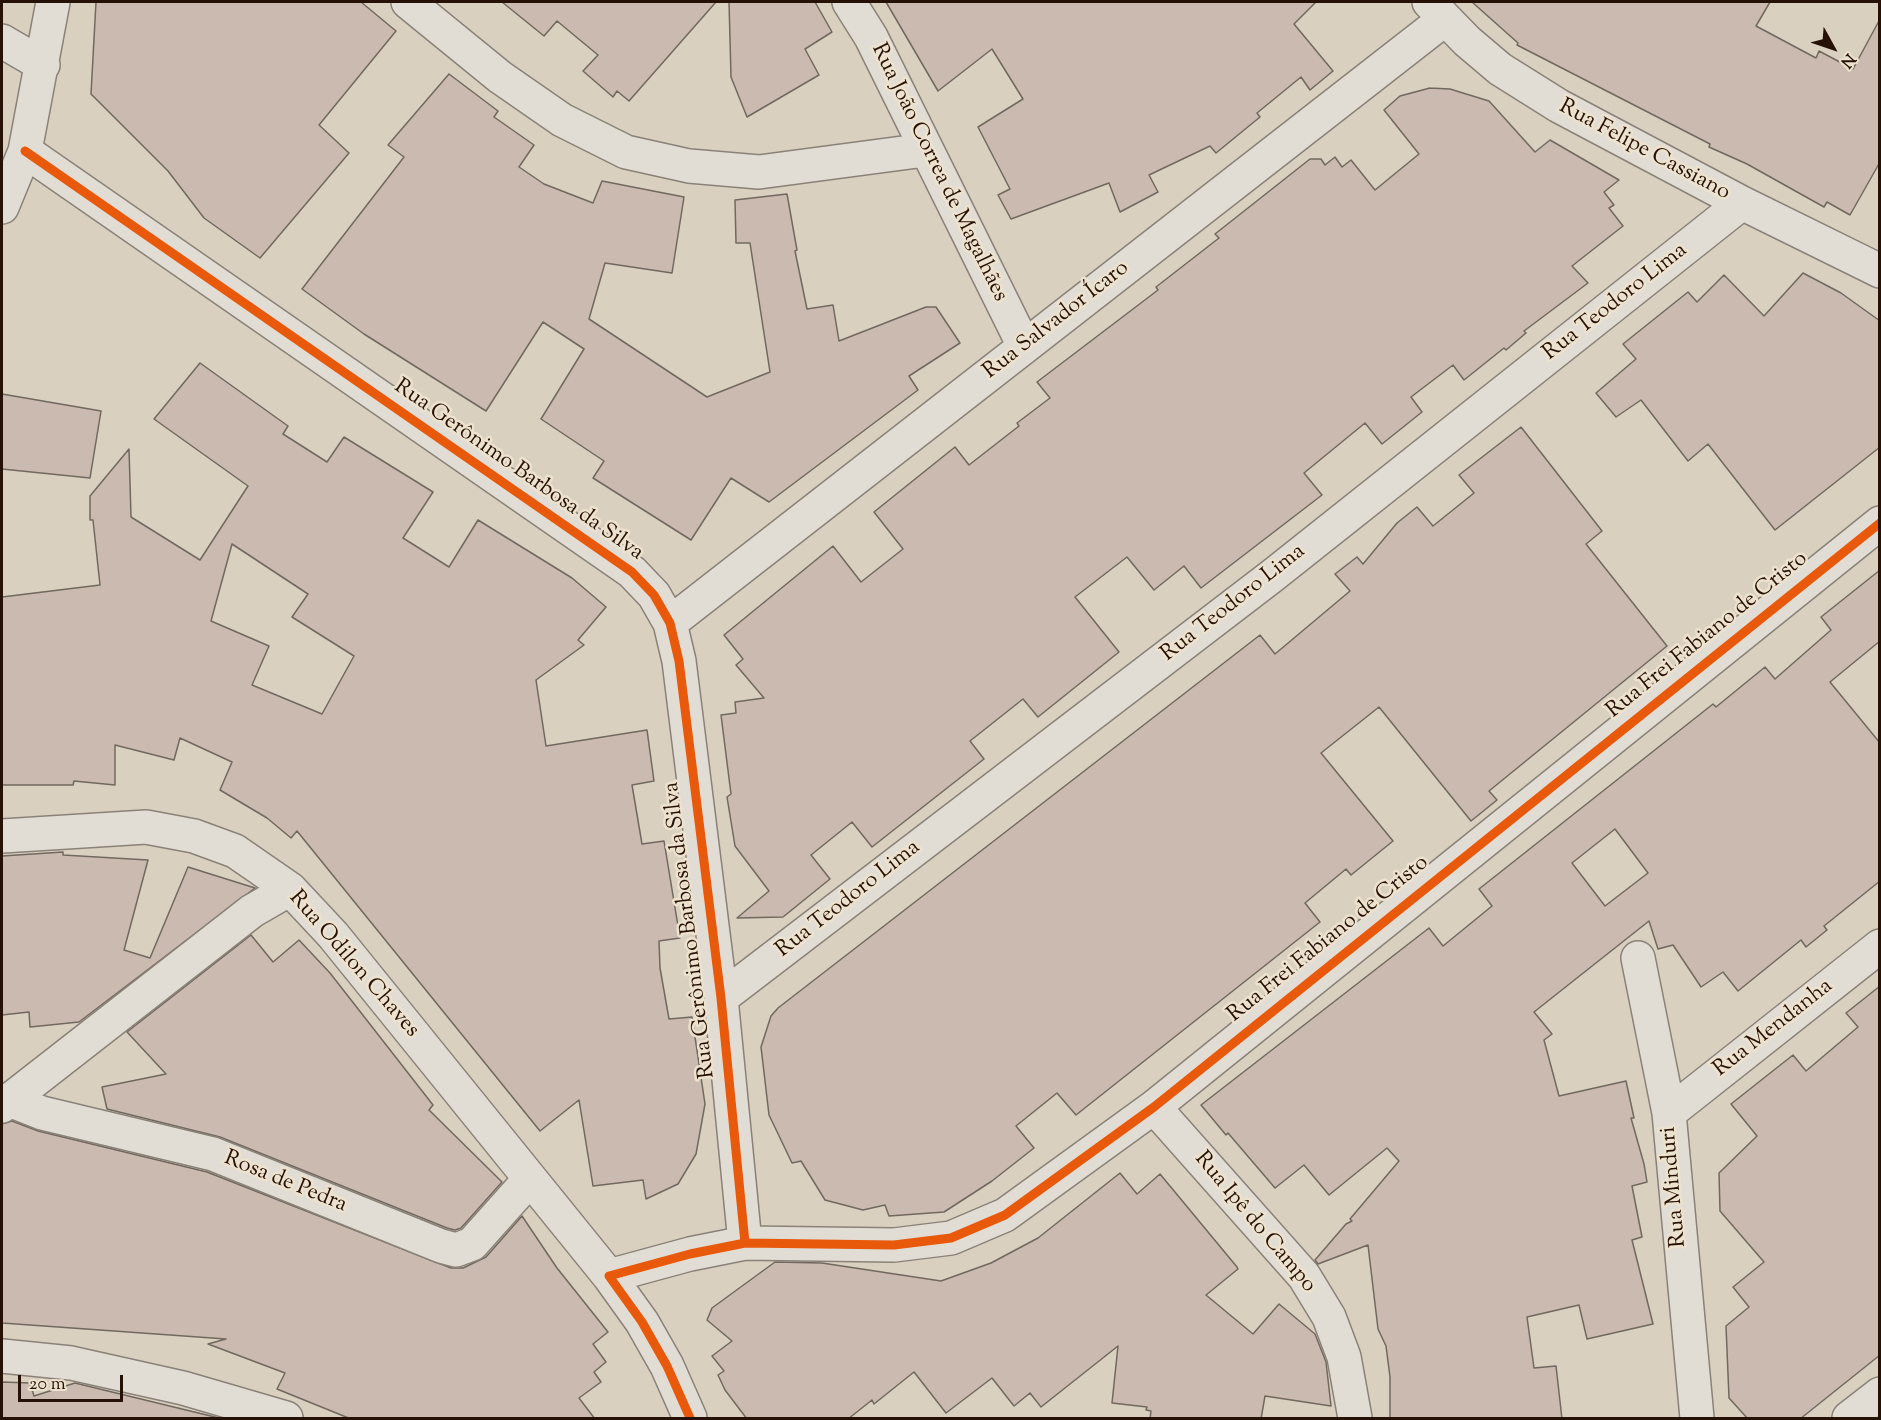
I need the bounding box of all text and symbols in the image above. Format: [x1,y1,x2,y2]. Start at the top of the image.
north arrow [1803,18,1863,78]
street label: Rua João Correa de Magalhães [864,39,1012,307]
text: N [1834,48,1860,72]
street label: Rua Felipe Cassiano [1554,95,1734,207]
street label: Rua Teodoro Lima [1539,239,1693,367]
street label: Rua Salvador Ícaro [979,256,1135,386]
street label: Rua Gerônimo Barbosa da Silva [388,375,648,567]
street label: Rua Teodoro Lima [1157,540,1311,668]
street label: Rua Frei Fabiano de Cristo [1602,547,1814,725]
street label: Rua Gerônimo Barbosa da Silva [660,780,722,1080]
street label: Rua Teodoro Lima [772,836,926,964]
street label: Rua Frei Fabiano de Cristo [1223,851,1435,1029]
street label: Rua Odilon Chaves [282,886,424,1044]
street label: Rua Mendanha [1709,974,1839,1084]
street label: Rua Minduri [1657,1125,1693,1249]
street label: Rosa de Pedra [220,1146,350,1220]
street label: Rua Ipê do Campo [1187,1147,1321,1299]
scale bar [21,1363,126,1401]
text: 20 m [29,1372,66,1398]

